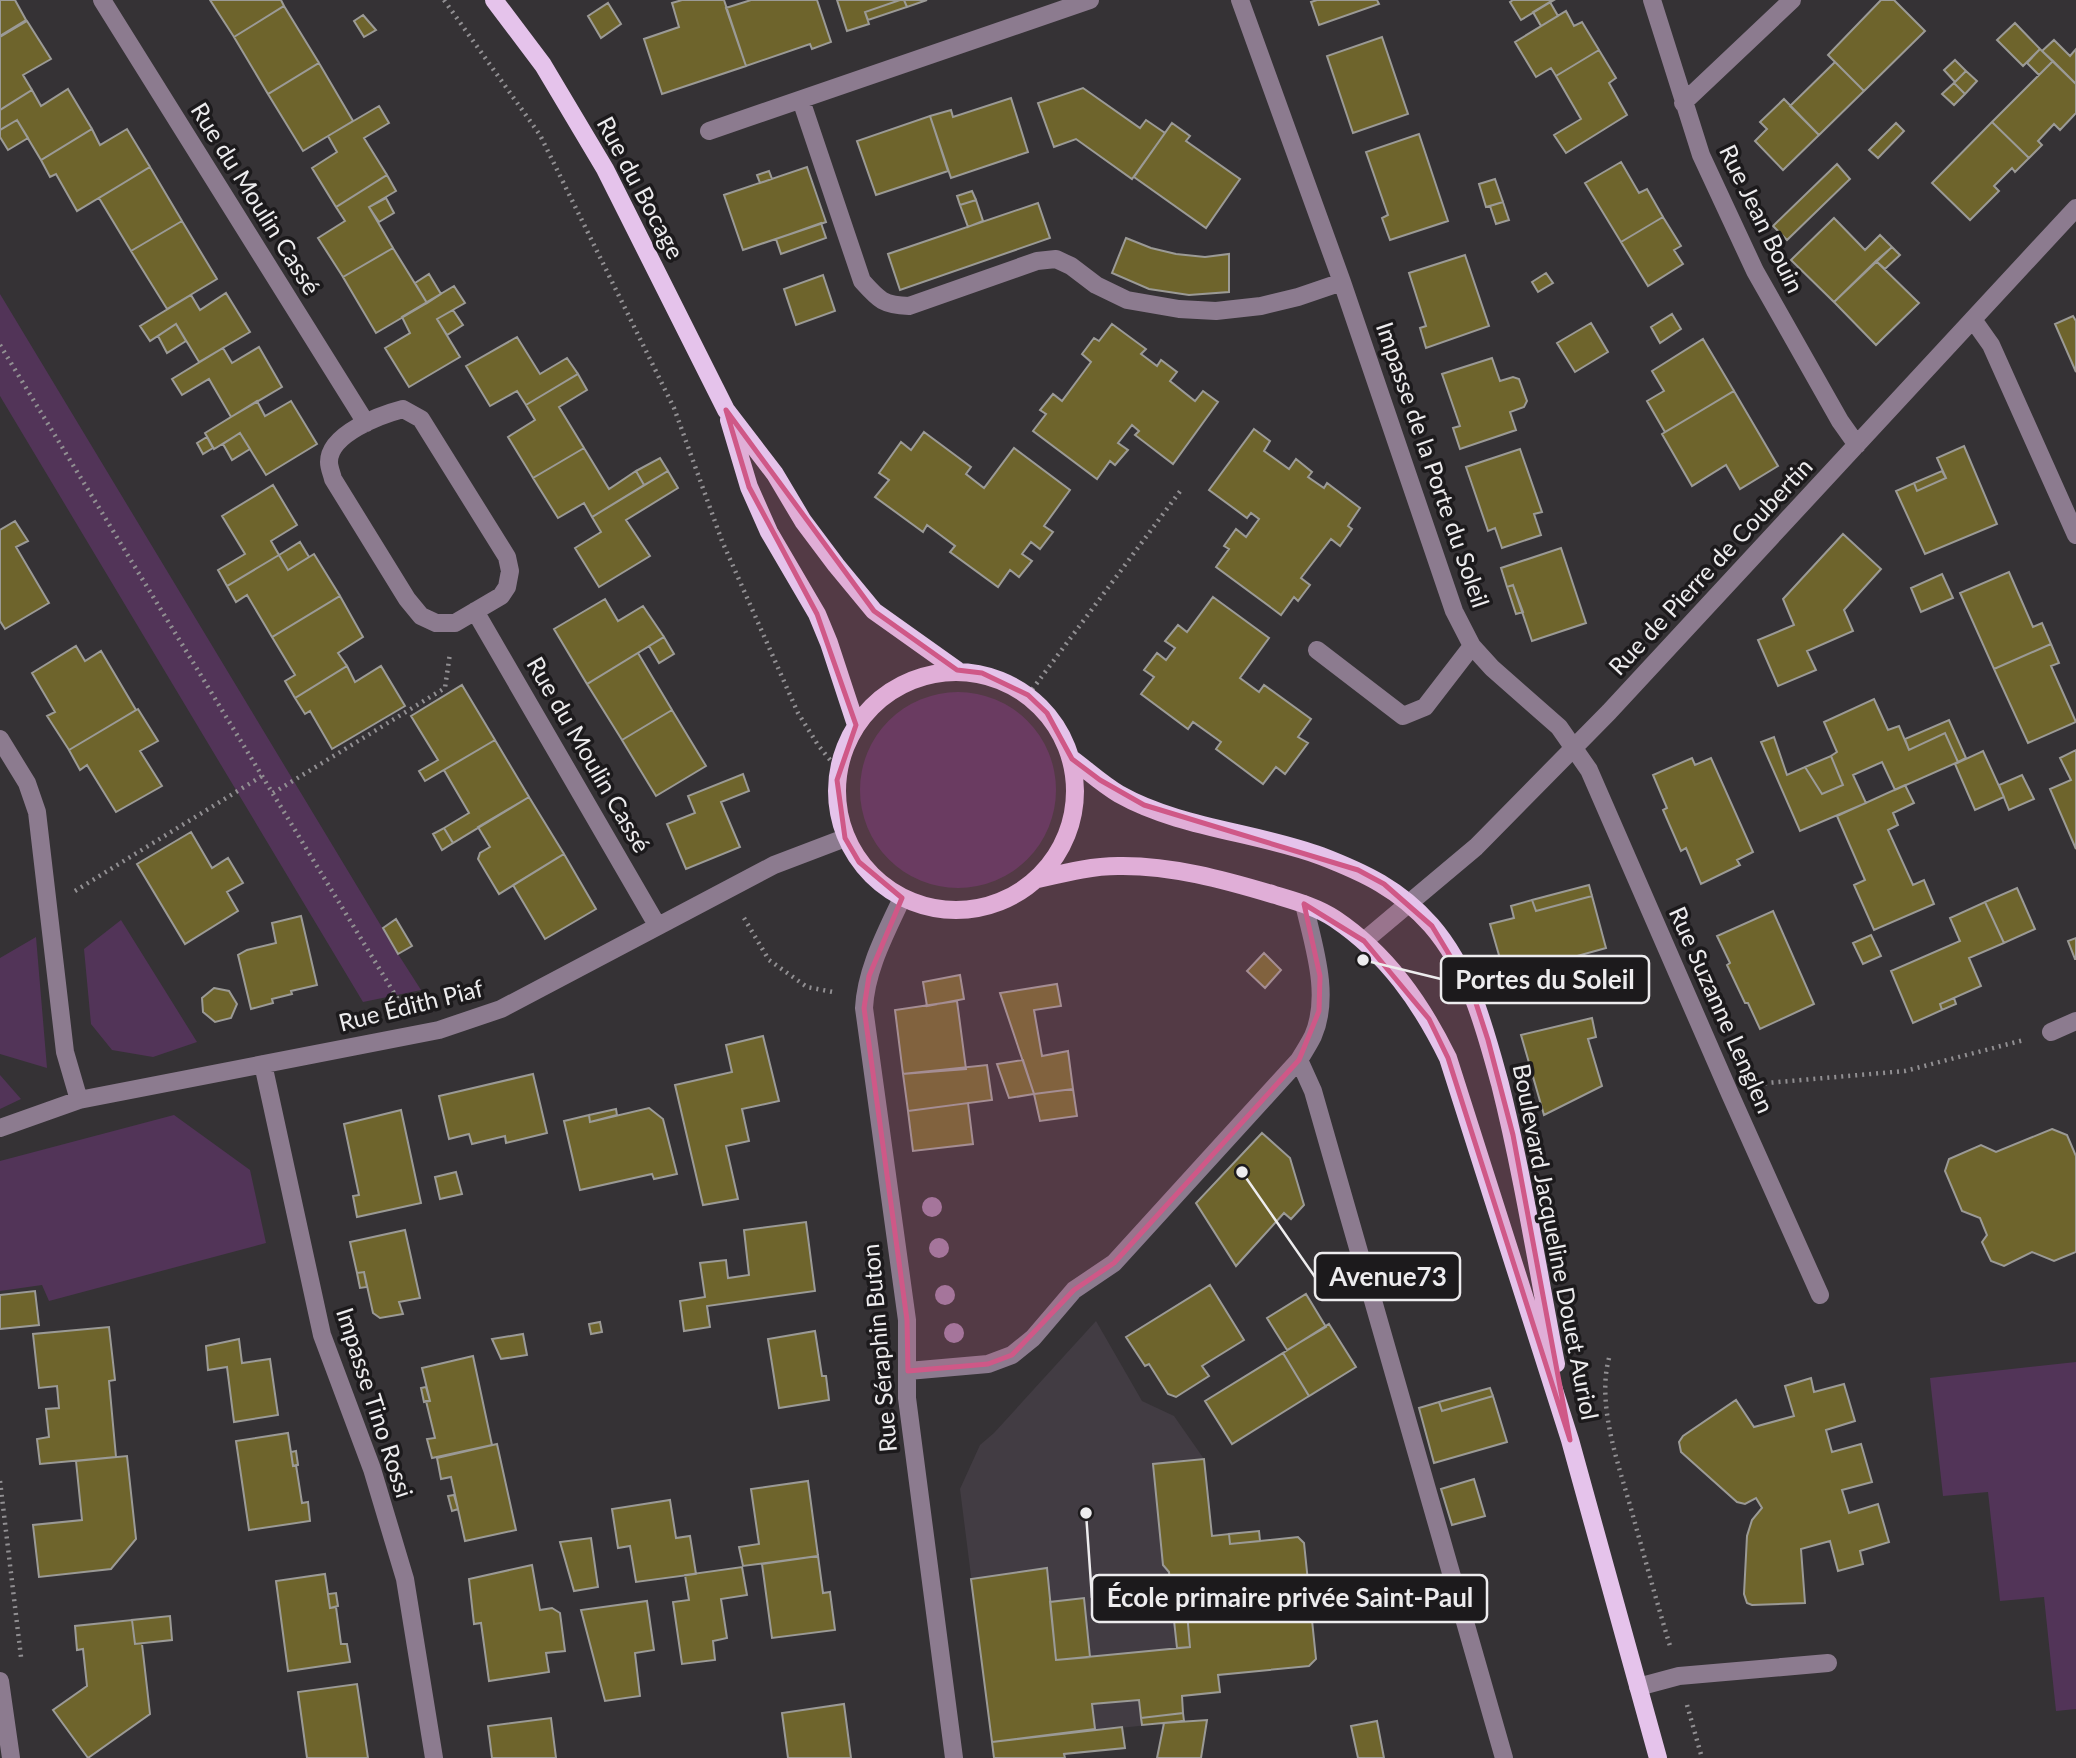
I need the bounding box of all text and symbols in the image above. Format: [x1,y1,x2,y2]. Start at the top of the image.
street label: Rue du Moulin Cassé [185,97,327,300]
street label: Rue du Bocage [592,111,691,263]
street label: Rue Jean Bouin [1714,139,1811,297]
street label: Impasse de la Porte du Soleil [1371,318,1496,611]
street label: Rue de Pierre de Coubertin [1602,452,1818,680]
street label: Rue du Moulin Cassé [521,651,657,857]
street label: Rue Suzanne Lenglen [1664,902,1781,1117]
callout: Portes du Soleil [1441,956,1649,1003]
text: Portes du Soleil [1455,963,1635,995]
street label: Rue Édith Piaf [335,972,486,1036]
street label: Boulevard Jacqueline Douet Auriol [1508,1061,1605,1422]
street label: Rue Séraphin Buton [855,1243,902,1454]
callout: Avenue73 [1315,1253,1460,1300]
text: Avenue73 [1328,1260,1447,1292]
street label: Impasse Tino Rossi [331,1304,420,1501]
callout: École primaire privée Saint-Paul [1092,1575,1487,1622]
text: École primaire privée Saint-Paul [1107,1581,1473,1613]

